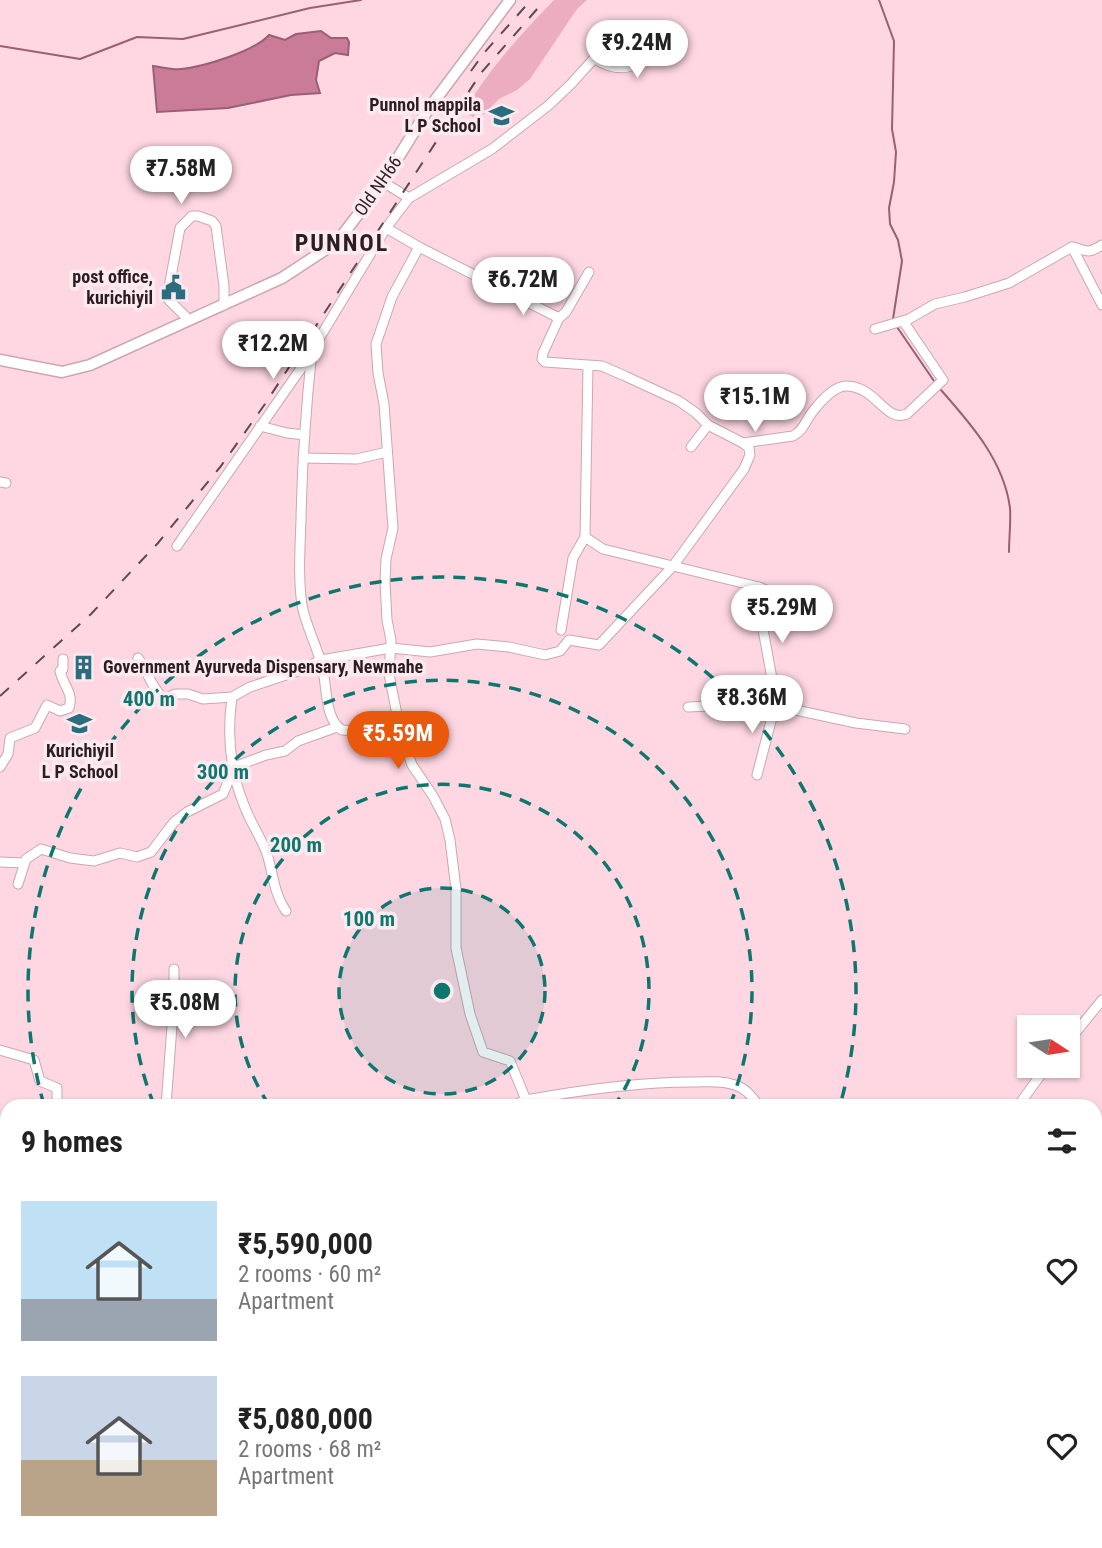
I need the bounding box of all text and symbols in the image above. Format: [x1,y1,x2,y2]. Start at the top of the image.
pin: ₹9.24M [580,20,694,80]
text: ₹9.24M [602,29,672,56]
place label: Punnol mappila L P School [369,94,481,136]
school or university icon: Punnol mappila L P School [487,101,515,129]
pin: ₹7.58M [124,146,238,206]
street label: Old NH66 [349,152,406,220]
text: ₹7.58M [146,155,216,182]
district label: PUNNOL [295,229,389,257]
pin: ₹6.72M [466,258,580,317]
place label: post office, kurichiyil [72,266,153,308]
text: ₹6.72M [488,266,558,293]
public building icon: post office, kurichiyil [159,273,187,301]
pin: ₹12.2M [216,322,330,381]
text: ₹12.2M [238,330,308,357]
pin: ₹15.1M [698,374,812,434]
text: ₹15.1M [720,383,790,410]
pin: ₹5.29M [725,586,839,645]
text: ₹5.29M [747,594,817,621]
building icon: Government Ayurveda Dispensary, Newmahe [69,653,97,681]
place label: Government Ayurveda Dispensary, Newmahe [103,656,424,677]
pin: ₹8.36M [695,676,809,735]
text: ₹8.36M [717,684,787,711]
text: 400 m [123,687,175,711]
school or university icon: Kurichiyil L P School [66,710,94,738]
pin: ₹5.59M [341,712,455,771]
text: ₹5.59M [363,720,433,747]
place label: Kurichiyil L P School [42,740,118,782]
text: 300 m [197,760,249,784]
text: 200 m [270,833,322,857]
text: 100 m [343,907,395,931]
centre of rings [430,979,454,1003]
pin: ₹5.08M [128,981,242,1040]
text: ₹5.08M [150,989,220,1016]
north arrow [1017,1015,1080,1078]
map controls [1017,1015,1080,1078]
icon: filters [1043,1122,1081,1160]
text: 9 homes [21,1124,123,1159]
text: ₹5,590,000 [238,1226,373,1261]
icon: home [77,1229,161,1313]
icon: heart [1043,1252,1081,1290]
text: 2 rooms · 60 m² [238,1261,381,1288]
text: Apartment [238,1288,334,1315]
text: ₹5,080,000 [238,1401,373,1436]
icon: home [77,1404,161,1488]
icon: heart [1043,1427,1081,1465]
text: 2 rooms · 68 m² [238,1436,381,1463]
text: Apartment [238,1463,334,1490]

